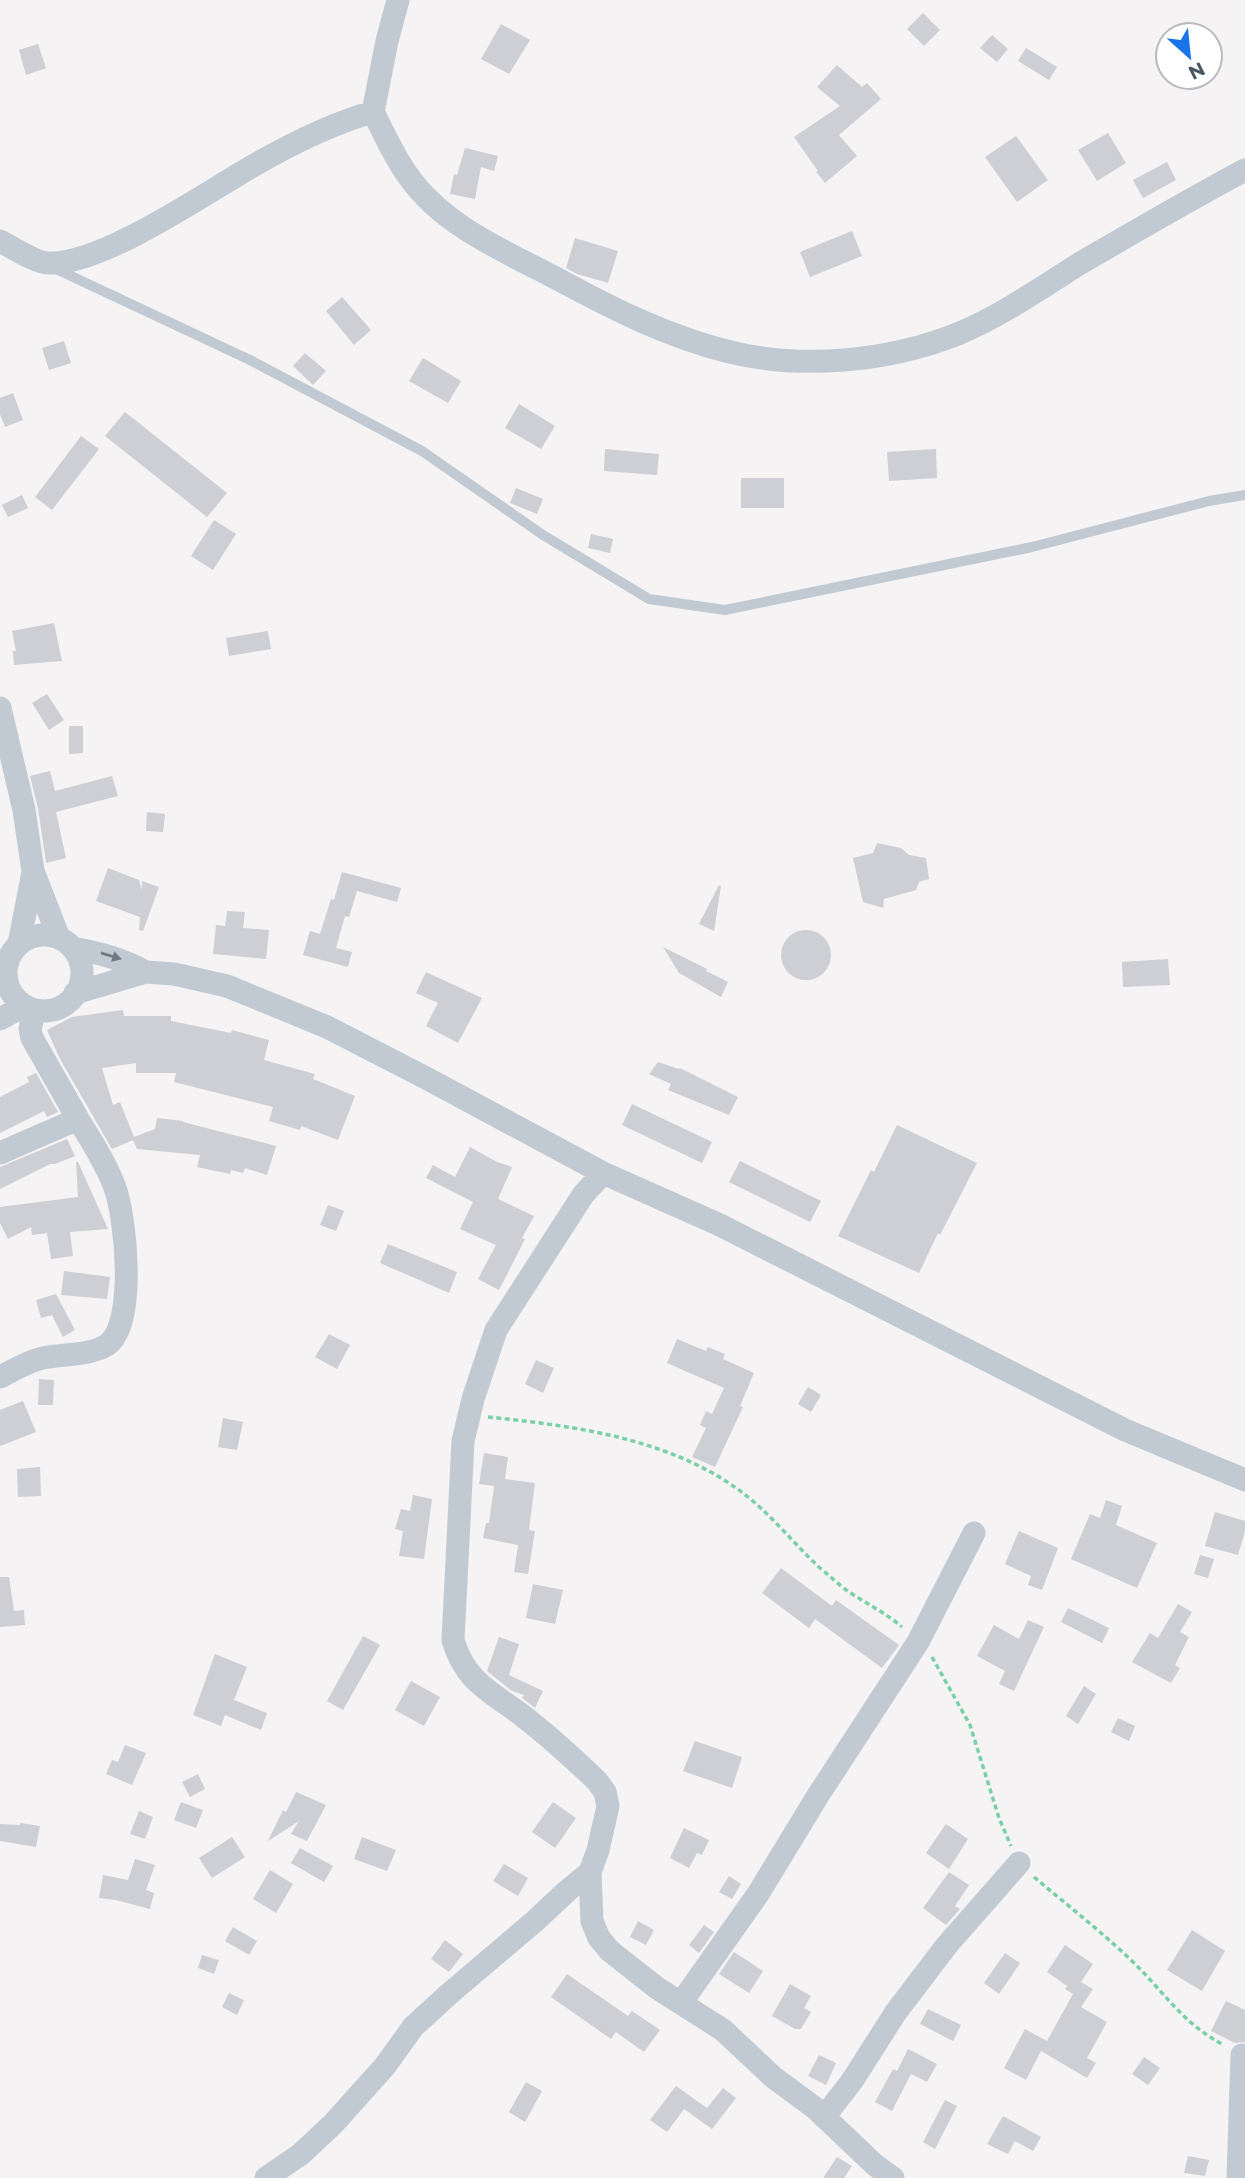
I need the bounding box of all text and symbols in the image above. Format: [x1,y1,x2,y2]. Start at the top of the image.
north arrow [1154,21,1224,91]
text: N [1184,57,1209,84]
one-way arrow [101,951,122,962]

